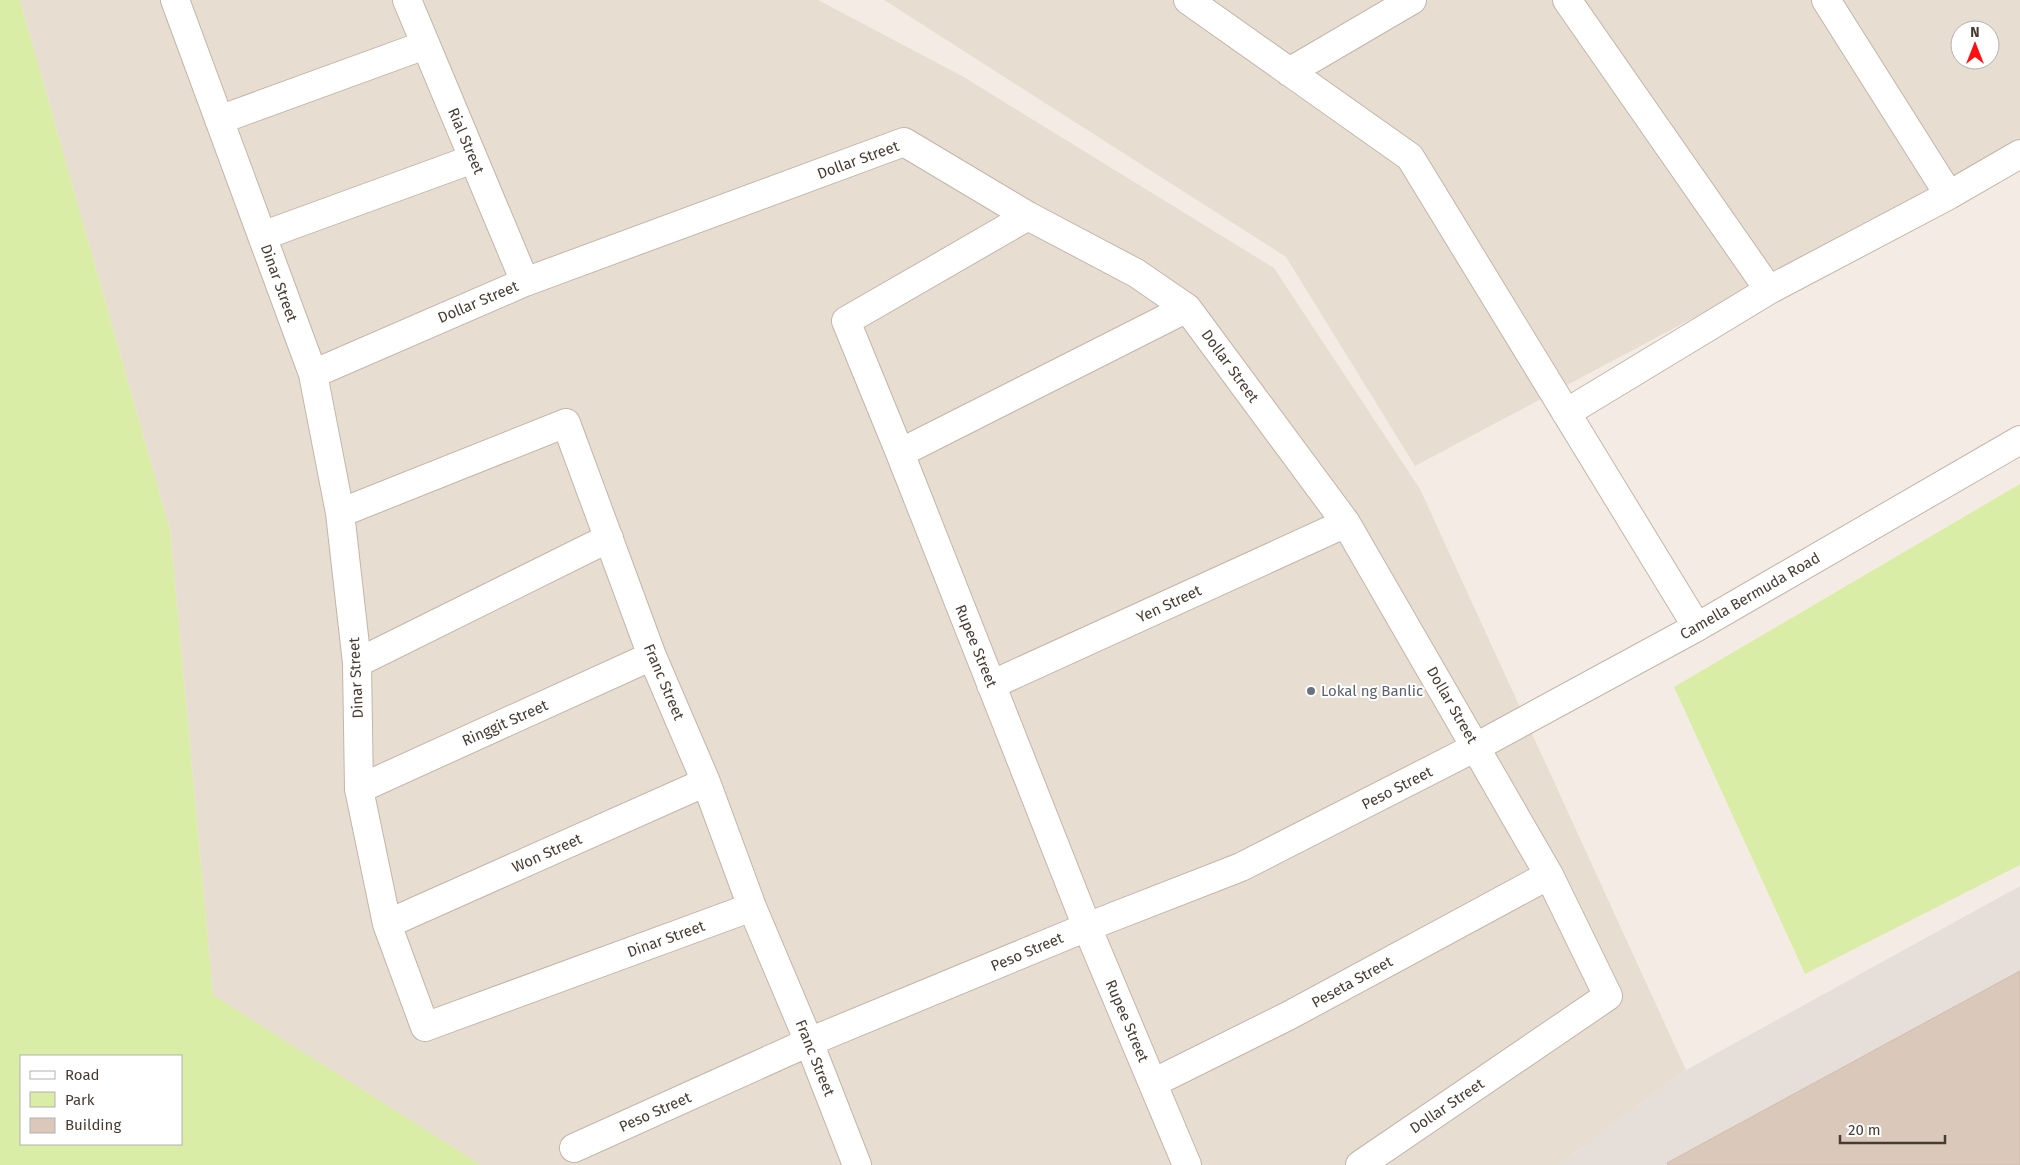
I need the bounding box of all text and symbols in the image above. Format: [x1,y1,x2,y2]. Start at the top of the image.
north arrow [1950,20,2000,70]
text: N [1970,24,1980,41]
street label: Rial Street [444,105,488,177]
street label: Dollar Street [815,137,902,183]
street label: Dinar Street [257,242,302,325]
street label: Dollar Street [435,277,522,327]
street label: Dollar Street [1198,326,1263,406]
street label: Camella Bermuda Road [1677,549,1823,643]
street label: Yen Street [1134,581,1205,627]
street label: Rupee Street [951,602,1001,691]
street label: Dinar Street [345,636,367,719]
street label: Franc Street [640,641,688,723]
street label: Dollar Street [1423,663,1482,747]
place label: Lokal ng Banlic [1321,682,1423,700]
marker: Lokal ng Banlic [1305,685,1317,697]
street label: Ringgit Street [459,696,551,750]
street label: Peso Street [1359,762,1436,813]
street label: Won Street [509,829,585,876]
street label: Dinar Street [625,916,708,961]
street label: Peso Street [988,928,1066,975]
street label: Peseta Street [1308,952,1396,1012]
street label: Rupee Street [1102,977,1153,1065]
street label: Franc Street [792,1017,839,1099]
legend [20,1055,182,1145]
text: Road [65,1066,100,1084]
street label: Dollar Street [1406,1074,1488,1137]
street label: Peso Street [616,1088,694,1136]
text: Park [65,1091,95,1109]
scale bar [1840,1112,1945,1144]
text: Building [65,1116,121,1134]
text: 20 m [1848,1121,1881,1139]

